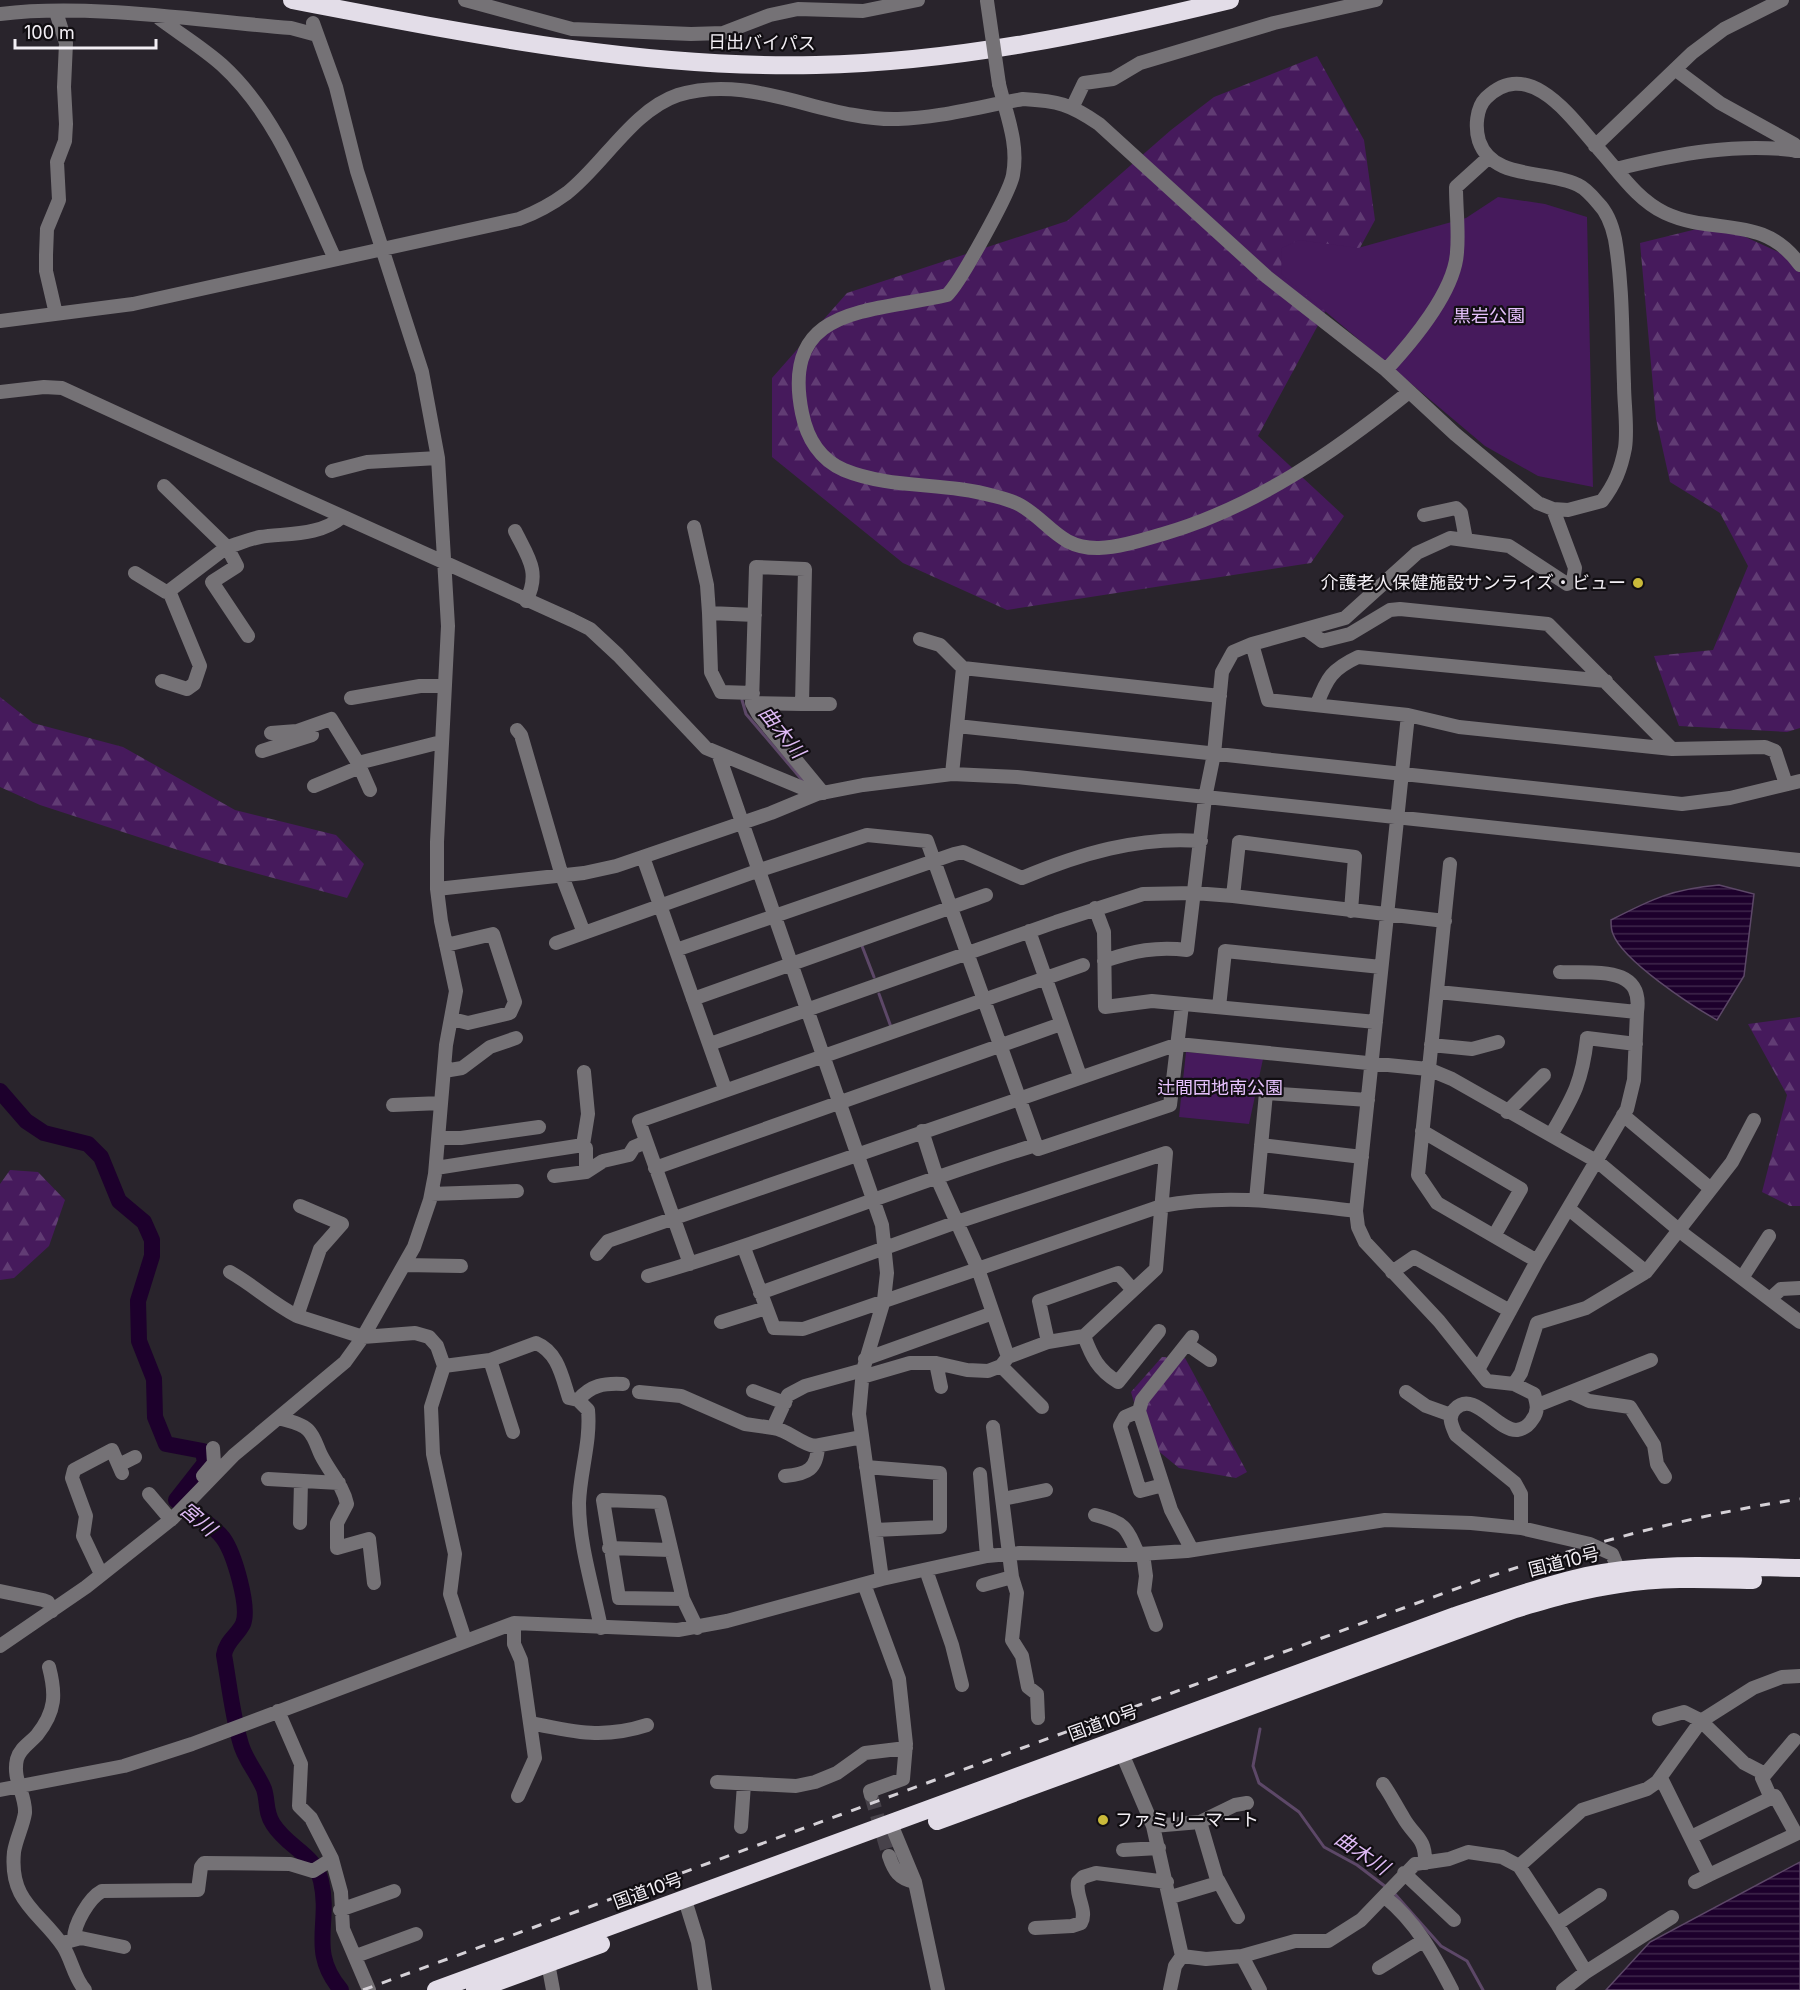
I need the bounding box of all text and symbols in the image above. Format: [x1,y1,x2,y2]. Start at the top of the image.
scale bar [15,12,156,50]
text: 100 m [24,22,75,43]
street label: 日出バイパス [708,31,816,54]
park label: 黒岩公園 [1453,305,1525,326]
place label: 介護老人保健施設サンライズ・ビュー [1321,572,1626,593]
marker: 介護老人保健施設サンライズ・ビュー [1631,576,1645,590]
water label: 曲木川 [754,701,811,764]
park label: 辻間団地南公園 [1157,1077,1283,1098]
water label: 宮川 [175,1497,223,1542]
street label: 国道10号 [1526,1543,1602,1580]
street label: 国道10号 [1065,1700,1141,1745]
place label: ファミリーマート [1115,1809,1259,1830]
marker: ファミリーマート [1096,1813,1110,1827]
water label: 曲木川 [1330,1826,1395,1881]
street label: 国道10号 [610,1868,686,1913]

